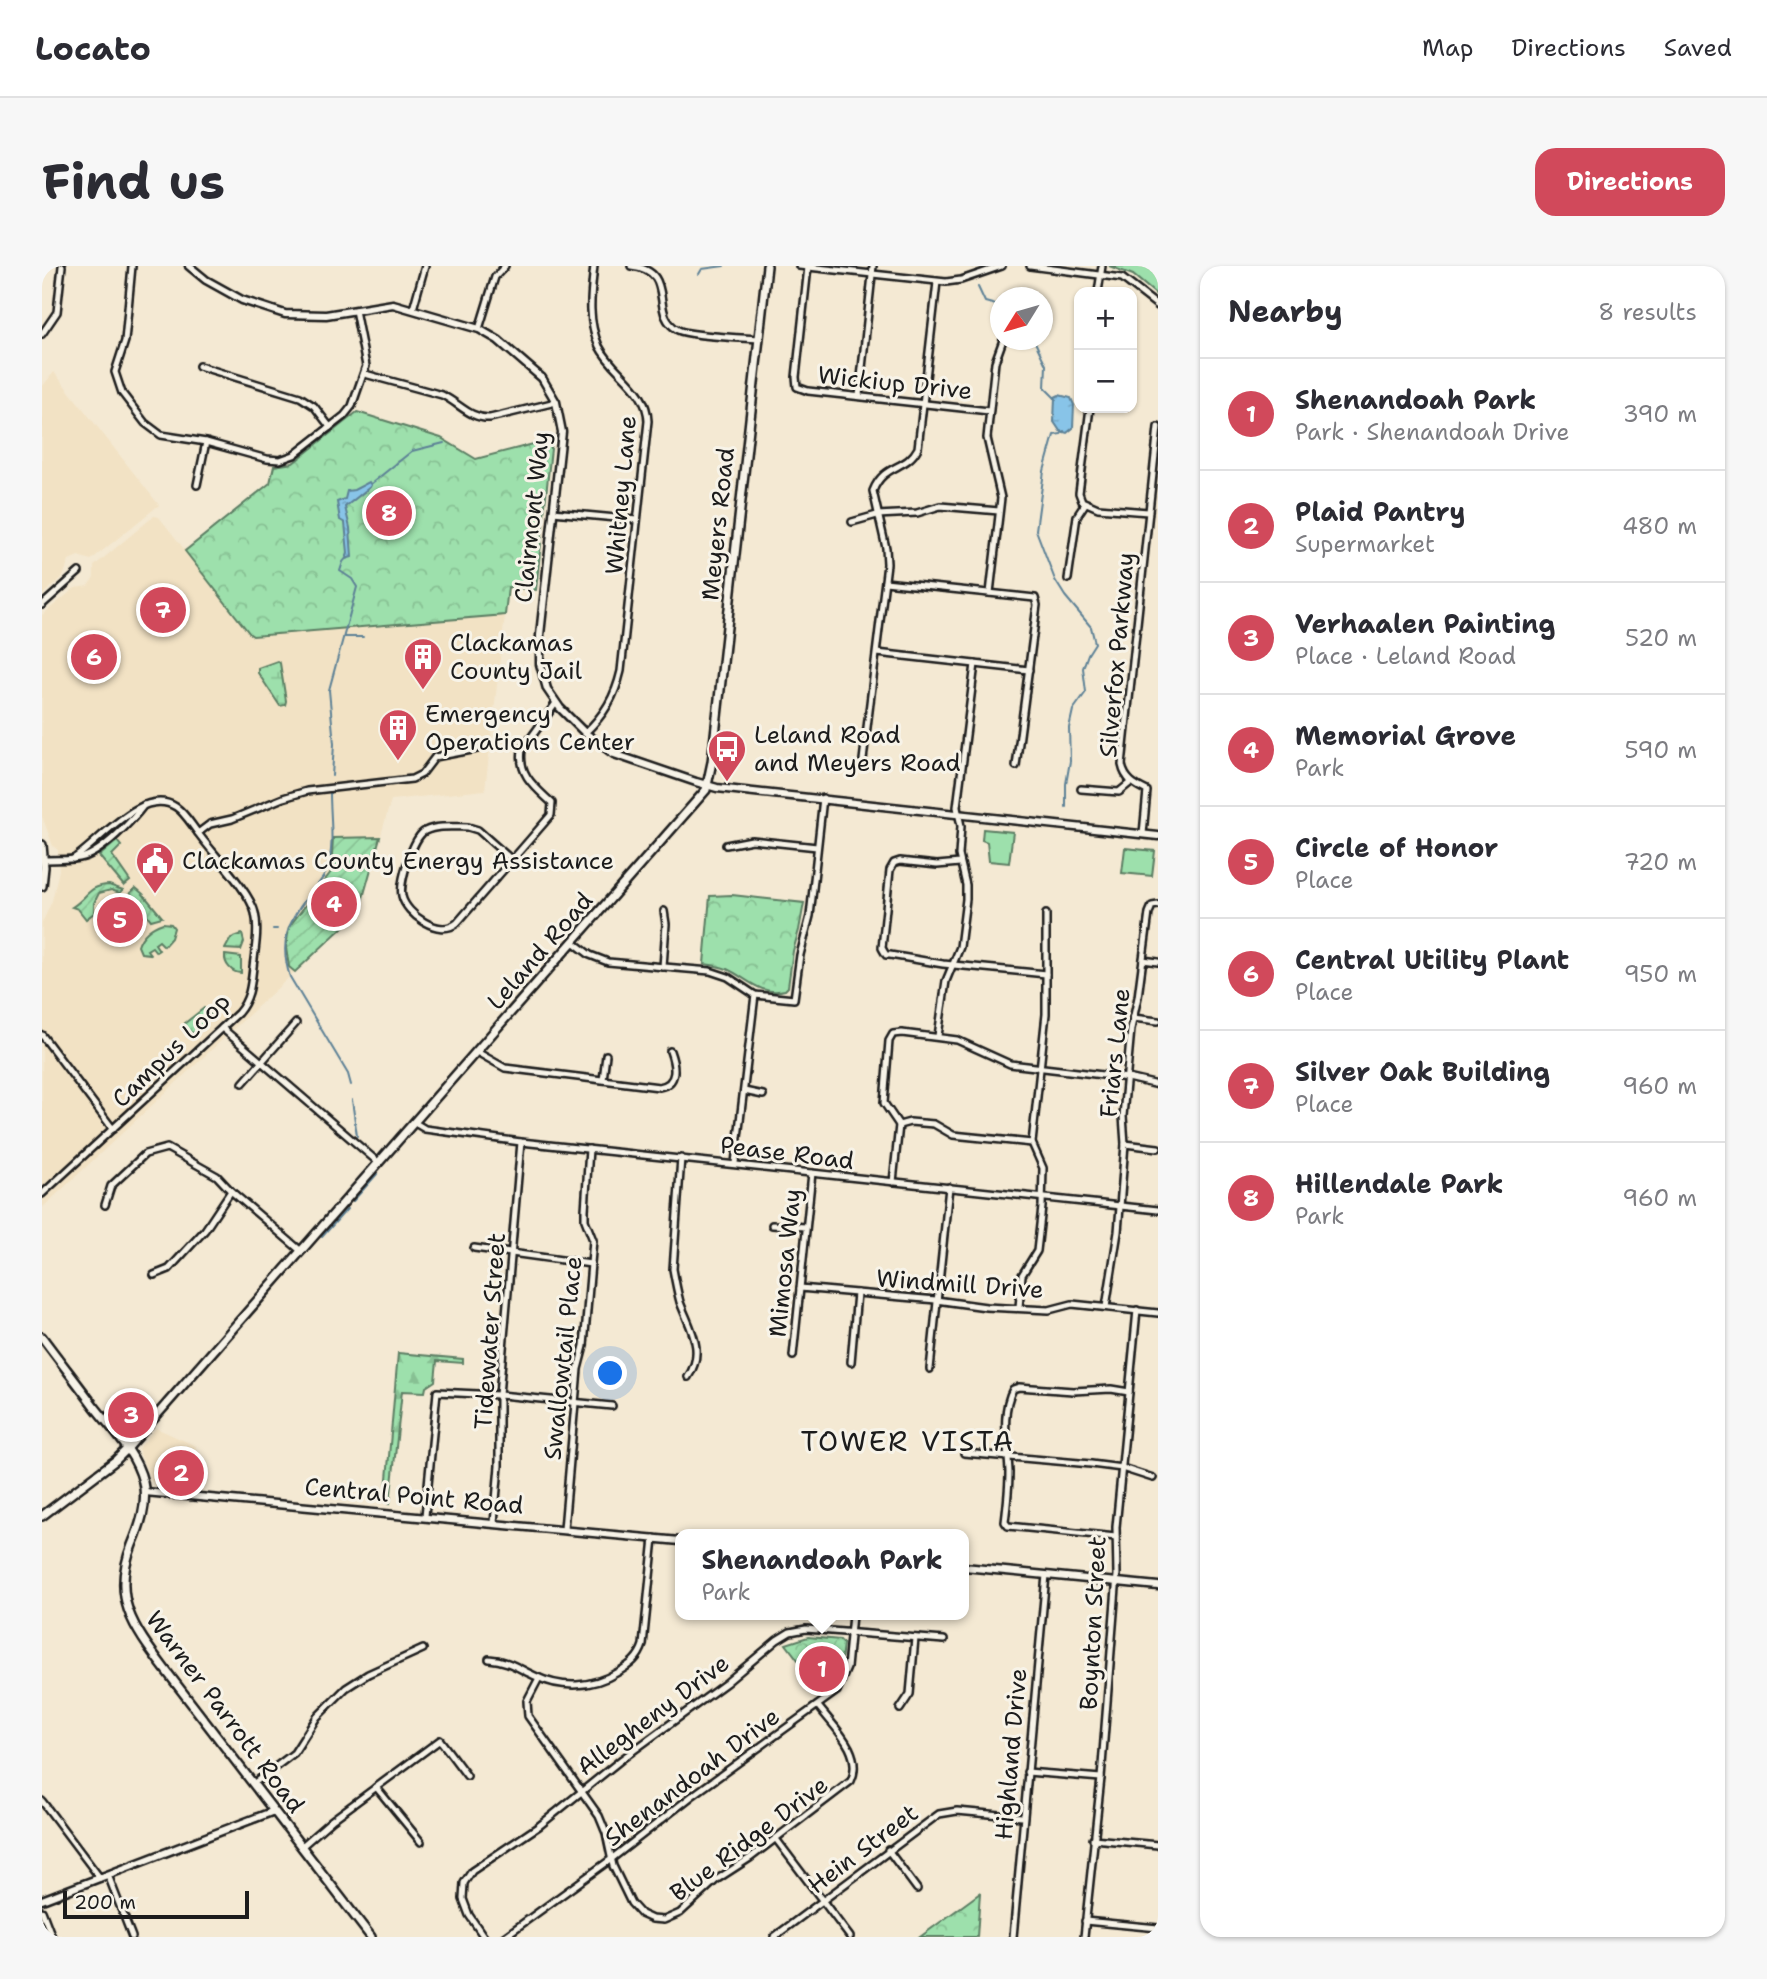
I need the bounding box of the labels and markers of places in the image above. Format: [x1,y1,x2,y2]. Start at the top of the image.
pin: 8 [366,487,412,539]
pin: 7 [140,584,186,636]
place label: Clackamas County Jail [450,627,583,687]
pin: 6 [71,631,117,683]
building icon: Clackamas County Jail [402,636,444,691]
place label: Emergency Operations Center [425,698,635,758]
building icon: Emergency Operations Center [377,707,419,762]
place label: Leland Road and Meyers Road [754,719,961,779]
bus stop icon: Leland Road and Meyers Road [706,728,748,783]
public building icon: Clackamas County Energy Assistance [134,840,176,895]
place label: Clackamas County Energy Assistance [182,845,614,877]
pin: 4 [311,878,357,930]
pin: 5 [97,894,143,946]
pin: 3 [108,1389,154,1441]
pin: 2 [158,1447,204,1499]
pin: 1 [799,1643,845,1695]

